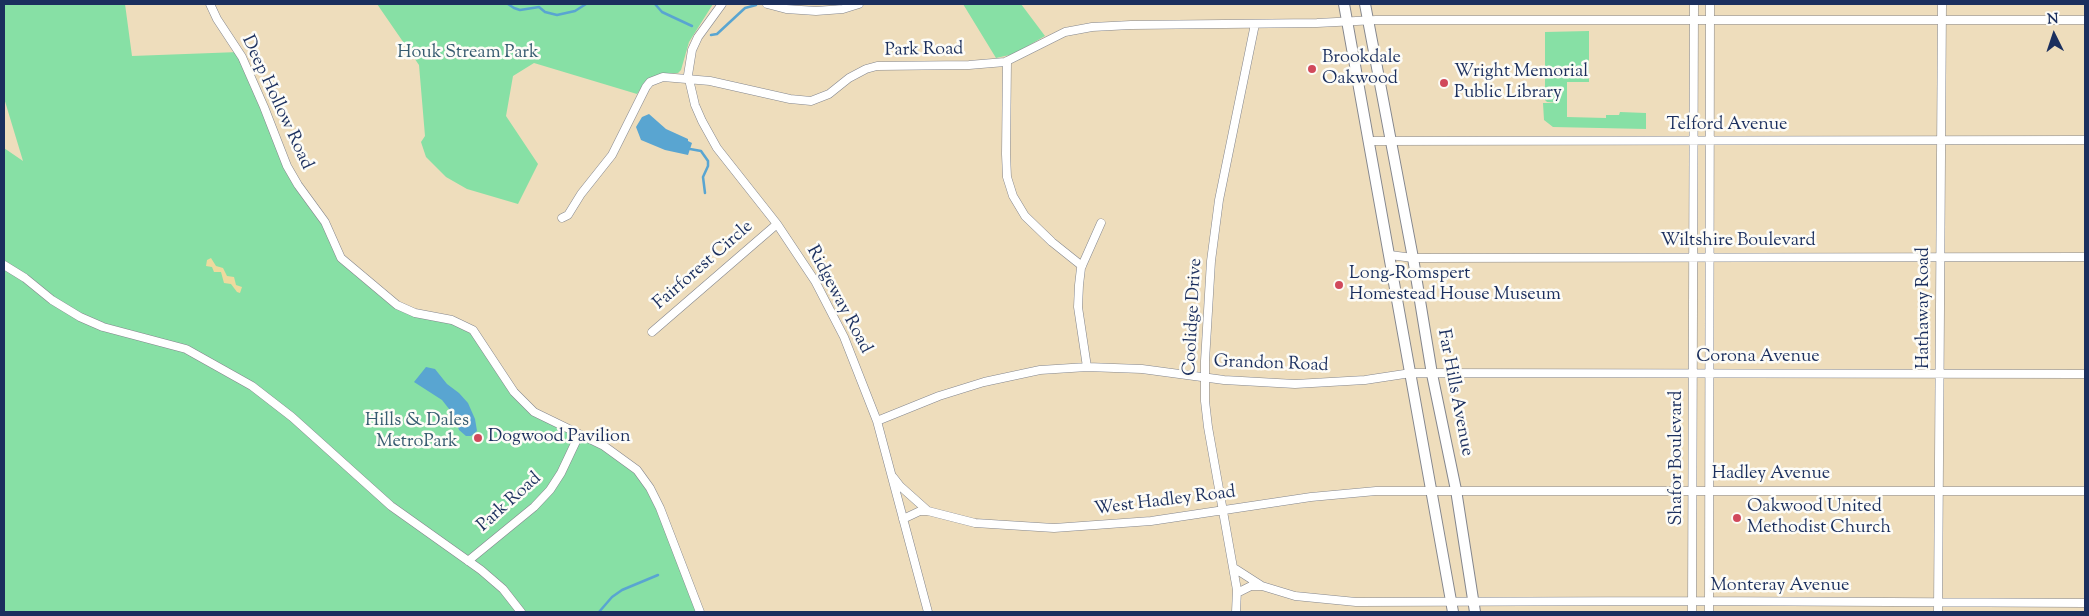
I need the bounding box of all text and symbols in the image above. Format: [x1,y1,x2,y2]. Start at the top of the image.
north arrow [2029,10,2079,60]
text: N [2047,10,2059,30]
street label: Deep Hollow Road [235,32,317,174]
street label: Park Road [884,40,964,62]
park label: Houk Stream Park [397,43,539,65]
place label: Brookdale Oakwood [1322,48,1401,90]
place label: Wright Memorial Public Library [1454,62,1588,104]
marker: Brookdale Oakwood [1306,63,1318,75]
marker: Wright Memorial Public Library [1438,77,1450,89]
street label: Telford Avenue [1667,115,1787,137]
street label: Fairforest Circle [650,217,758,315]
street label: Wiltshire Boulevard [1660,231,1816,253]
street label: Ridgeway Road [800,242,876,358]
street label: Hathaway Road [1914,247,1936,369]
street label: Coolidge Drive [1180,258,1208,376]
place label: Long-Romspert Homestead House Museum [1349,264,1561,306]
marker: Long-Romspert Homestead House Museum [1333,279,1345,291]
street label: Far Hills Avenue [1431,328,1477,458]
street label: Corona Avenue [1696,347,1820,369]
street label: Grandon Road [1213,352,1329,378]
street label: Shafor Boulevard [1667,391,1689,525]
park label: Hills & Dales MetroPark [365,411,469,454]
place label: Dogwood Pavilion [488,427,631,449]
marker: Dogwood Pavilion [472,432,484,444]
street label: Hadley Avenue [1712,464,1830,486]
street label: Park Road [474,469,546,537]
street label: West Hadley Road [1093,483,1237,521]
place label: Oakwood United Methodist Church [1747,497,1891,540]
marker: Oakwood United Methodist Church [1731,512,1743,524]
street label: Monteray Avenue [1711,576,1849,598]

